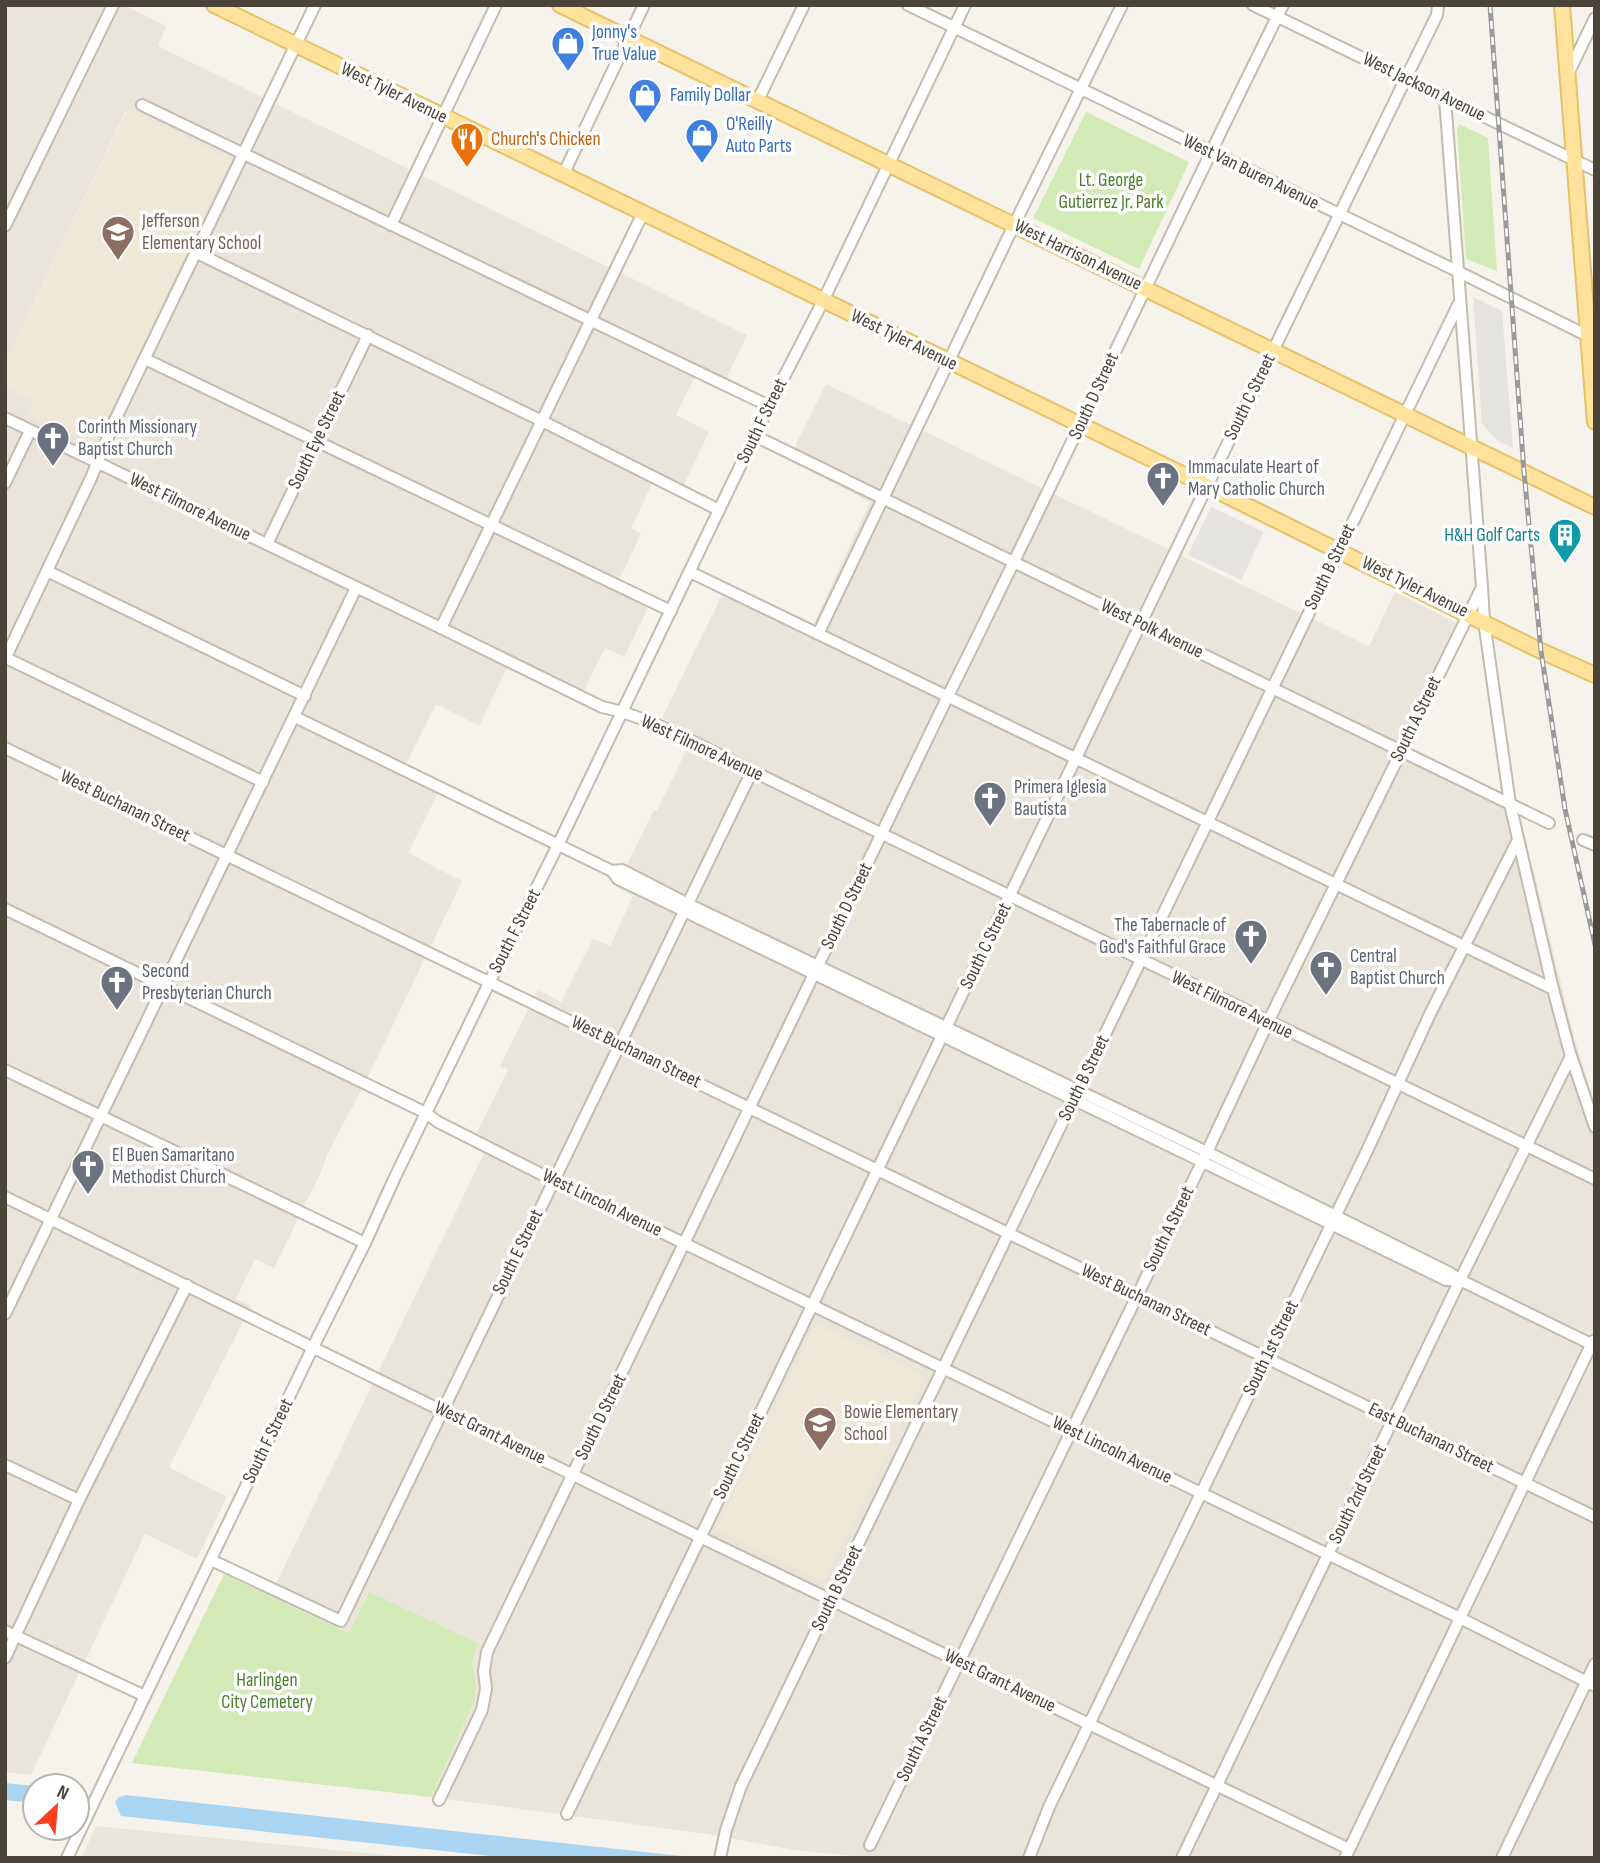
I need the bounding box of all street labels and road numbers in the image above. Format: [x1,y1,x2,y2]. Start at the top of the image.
street label: West Jackson Avenue [1359,47,1489,127]
street label: West Tyler Avenue [337,57,451,129]
street label: West Van Buren Avenue [1179,129,1323,215]
street label: West Harrison Avenue [1010,214,1146,296]
street label: West Tyler Avenue [847,304,961,376]
street label: South D Street [1064,349,1124,443]
street label: South C Street [1219,350,1281,444]
street label: South F Street [732,375,792,467]
street label: South Eye Street [283,387,351,493]
street label: West Filmore Avenue [126,468,254,546]
street label: South B Street [1299,520,1361,614]
street label: West Tyler Avenue [1358,551,1472,623]
street label: West Polk Avenue [1097,594,1207,664]
street label: South A Street [1385,672,1447,765]
street label: West Filmore Avenue [637,710,767,786]
street label: West Buchanan Street [56,765,194,847]
street label: South D Street [816,859,878,953]
street label: South F Street [484,885,546,977]
street label: South C Street [955,899,1017,993]
street label: West Filmore Avenue [1168,966,1296,1044]
street label: West Buchanan Street [567,1011,705,1093]
street label: South B Street [1053,1031,1115,1125]
street label: West Lincoln Avenue [538,1164,666,1242]
street label: South A Street [1138,1182,1200,1275]
street label: South E Street [488,1206,549,1298]
street label: West Buchanan Street [1077,1259,1215,1341]
street label: South 1st Street [1238,1296,1304,1399]
street label: South D Street [570,1370,632,1464]
street label: South F Street [238,1395,298,1487]
street label: West Grant Avenue [431,1396,549,1470]
street label: East Buchanan Street [1365,1398,1498,1478]
street label: South C Street [708,1409,770,1503]
street label: West Lincoln Avenue [1048,1411,1176,1489]
street label: South 2nd Street [1324,1440,1392,1548]
street label: South B Street [806,1541,868,1635]
street label: West Grant Avenue [941,1644,1059,1718]
street label: South A Street [891,1692,953,1785]

